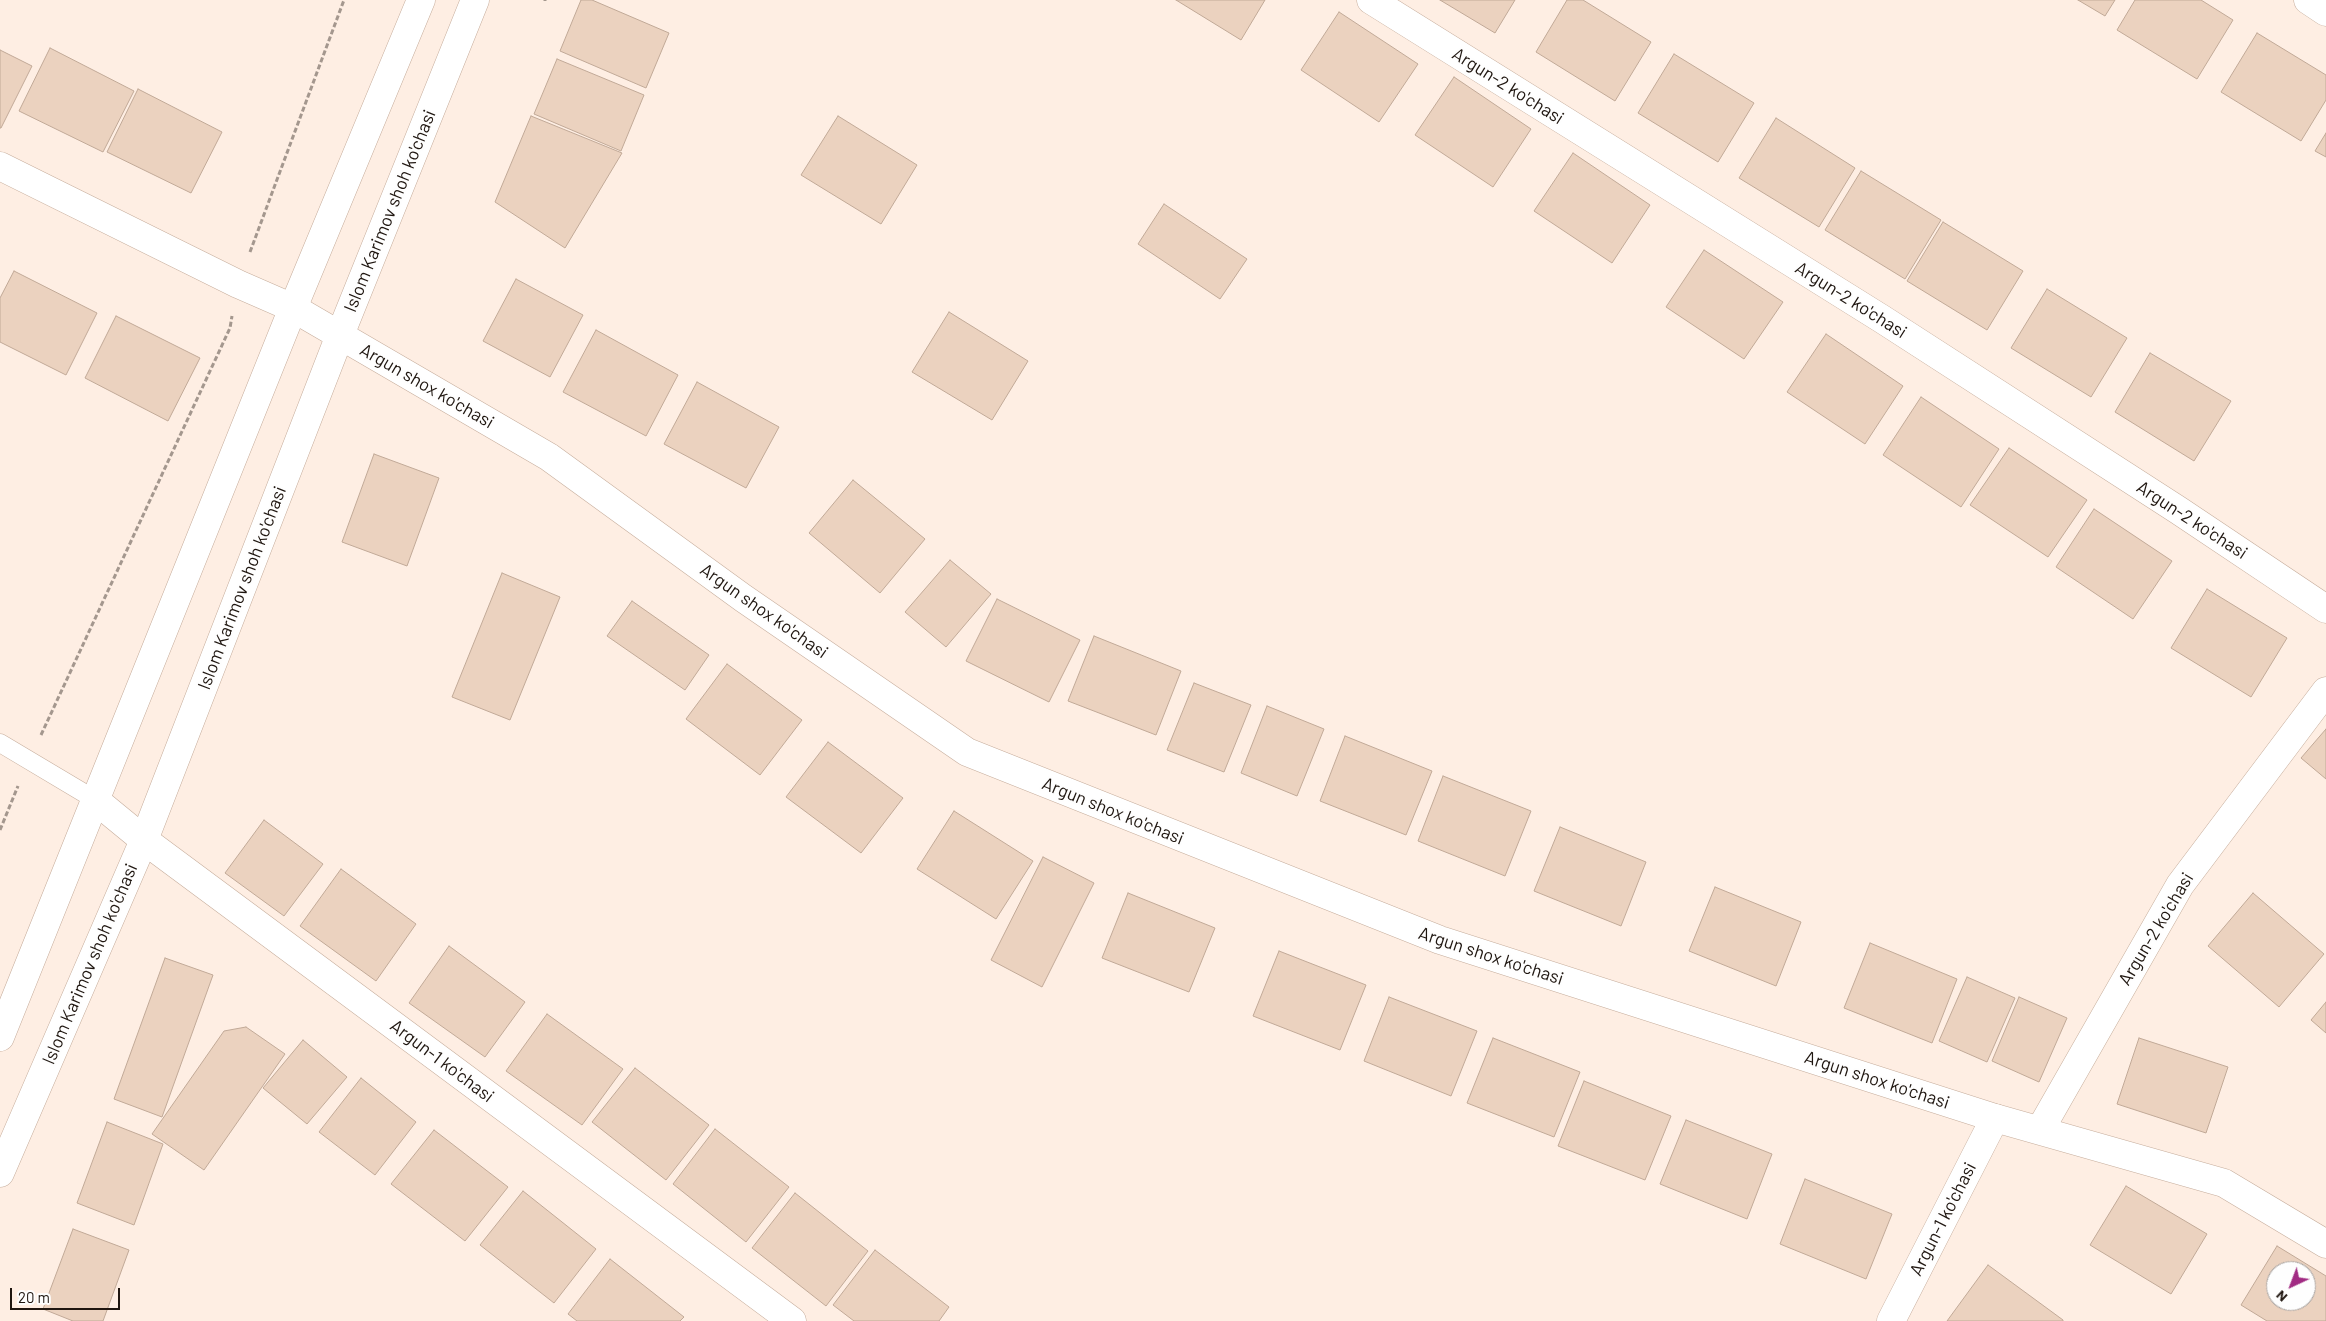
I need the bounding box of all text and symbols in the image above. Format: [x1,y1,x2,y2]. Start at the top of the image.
street label: Argun-2 ko'chasi [1448,43,1568,129]
street label: Islom Karimov shoh ko'chasi [340,107,440,315]
street label: Argun-2 ko'chasi [1791,257,1911,343]
street label: Argun shox ko'chasi [356,339,498,433]
street label: Argun-2 ko'chasi [2133,476,2251,564]
street label: Islom Karimov shoh ko'chasi [193,483,291,693]
street label: Argun shox ko'chasi [696,559,832,663]
street label: Argun shox ko'chasi [1039,773,1187,849]
street label: Islom Karimov shoh ko'chasi [38,860,142,1068]
street label: Argun-2 ko'chasi [2114,869,2198,989]
street label: Argun shox ko'chasi [1416,922,1566,990]
street label: Argun-1 ko'chasi [386,1015,498,1107]
street label: Argun shox ko'chasi [1802,1046,1952,1114]
street label: Argun-1 ko'chasi [1905,1159,1981,1279]
north arrow [2266,1261,2316,1311]
scale bar [12,1278,122,1310]
text: N [2272,1287,2290,1306]
text: 20 m [18,1288,50,1306]

